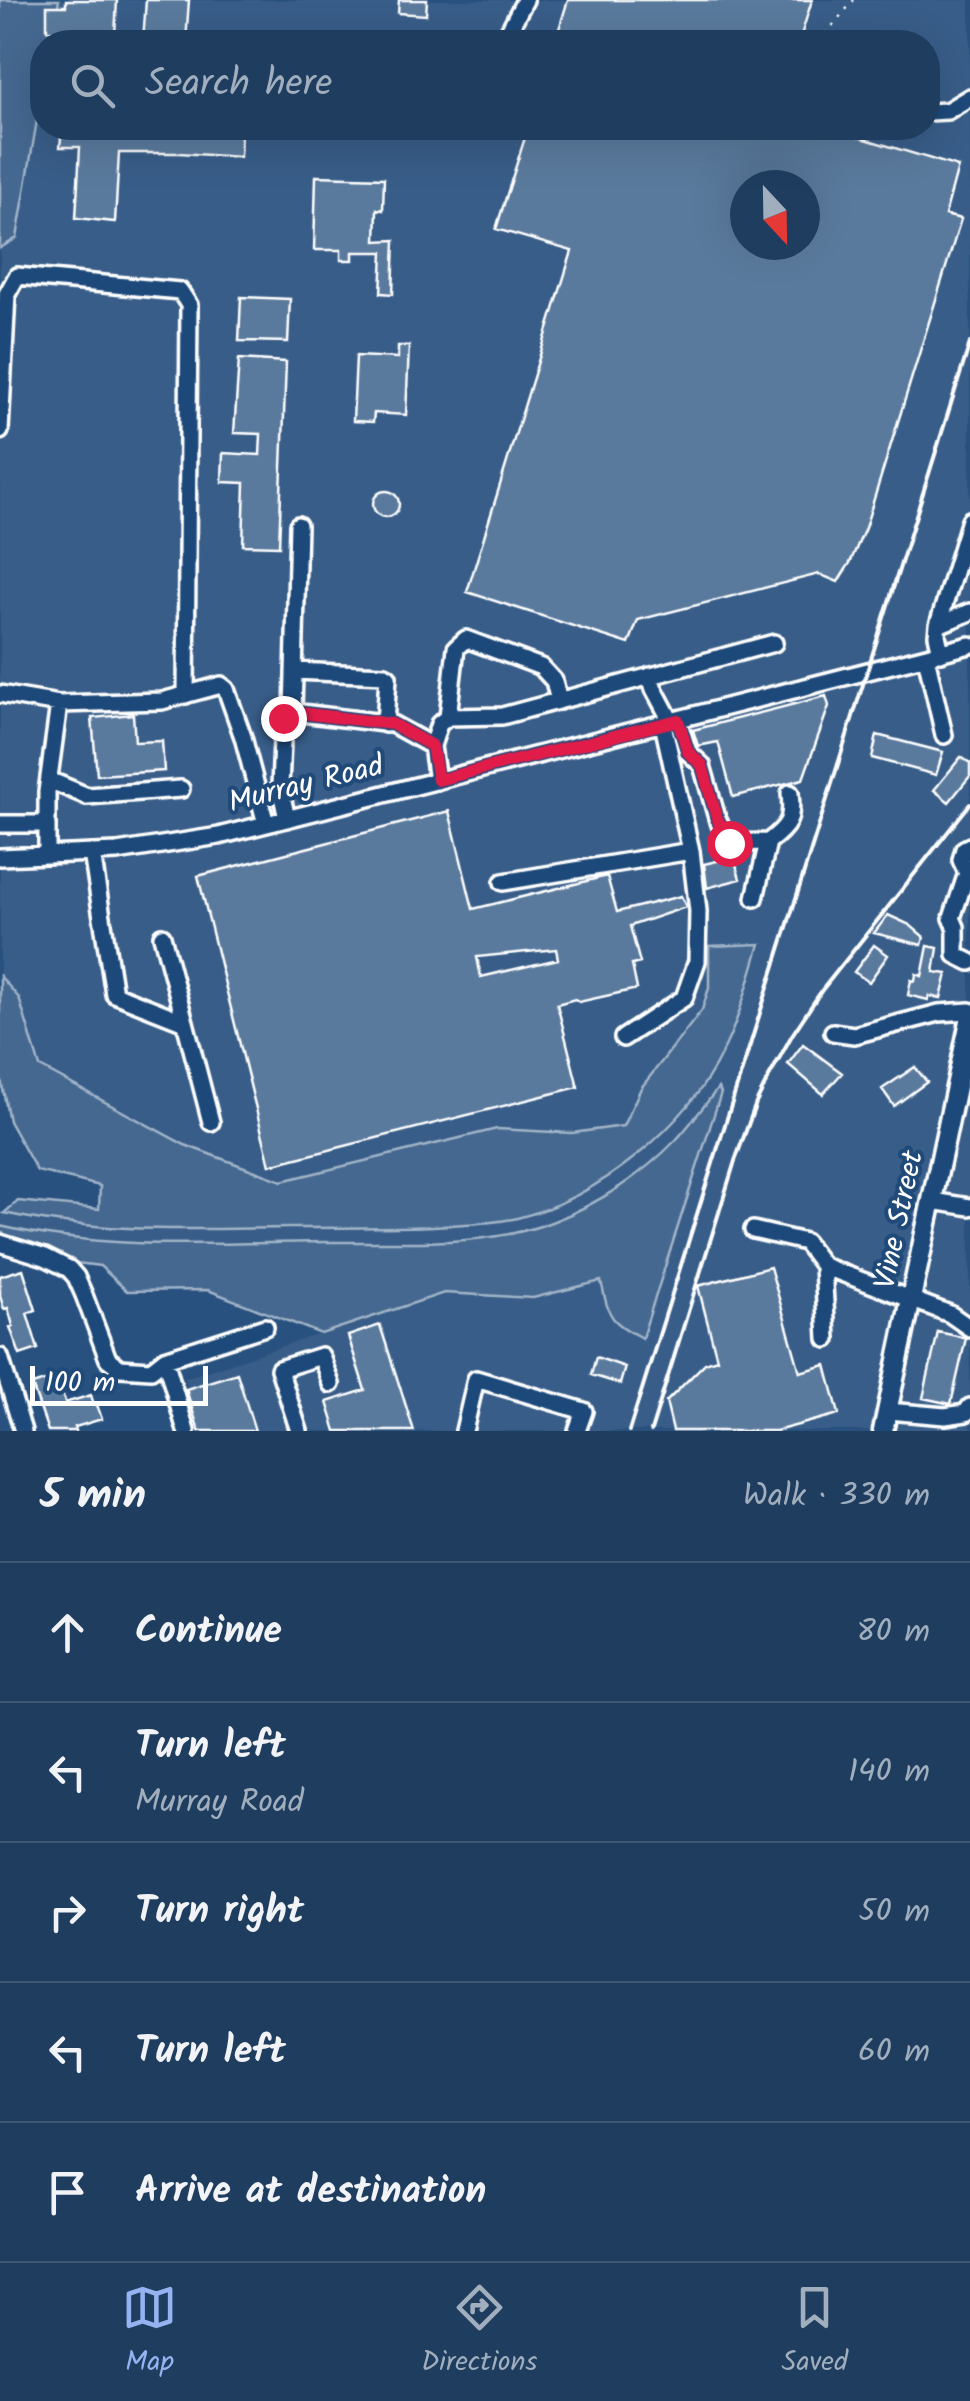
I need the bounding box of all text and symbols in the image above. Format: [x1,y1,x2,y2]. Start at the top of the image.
search box [30,30,940,140]
text: Search here [145,55,332,115]
icon: search [65,58,120,113]
north arrow [730,170,820,260]
route end [261,696,307,742]
street label: Murray Road [223,742,390,827]
route start [707,821,753,867]
street label: Vine Street [862,1146,938,1294]
scale bar [30,1361,208,1406]
text: 100 m [45,1361,115,1406]
text: 5 min [40,1463,146,1530]
text: Walk · 330 m [743,1471,930,1522]
text: Continue [135,1602,282,1662]
icon: ahead [40,1605,95,1660]
text: 80 m [856,1607,930,1658]
text: Turn left [135,1717,286,1777]
icon: left [40,1745,95,1800]
text: 140 m [848,1747,930,1798]
text: Murray Road [135,1777,304,1828]
text: Turn right [135,1882,304,1942]
icon: right [40,1885,95,1940]
text: 50 m [859,1887,930,1938]
text: Turn left [135,2022,286,2082]
icon: left [40,2025,95,2080]
text: 60 m [858,2027,930,2078]
text: Arrive at destination [135,2162,486,2222]
icon: arrive [40,2165,95,2220]
tab: Map [122,2280,177,2385]
tab: Directions [421,2280,537,2385]
tab: Saved [782,2280,848,2385]

